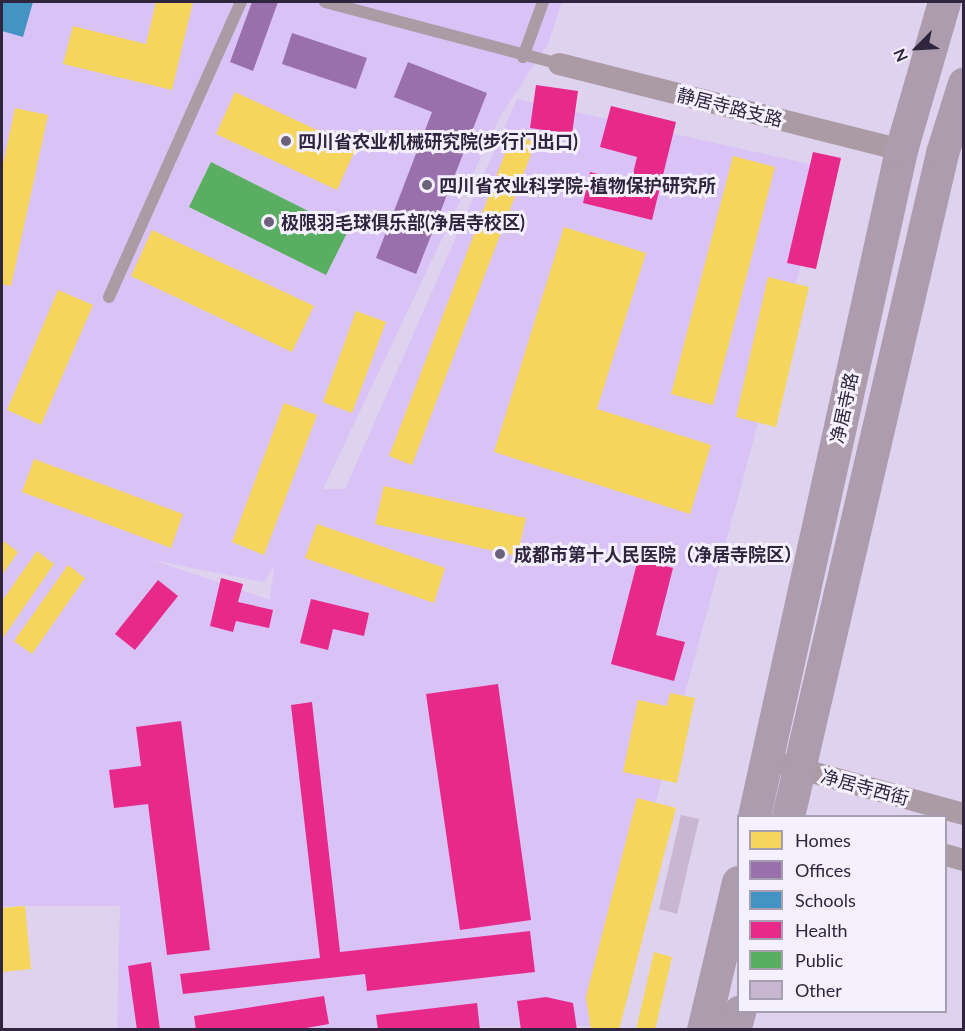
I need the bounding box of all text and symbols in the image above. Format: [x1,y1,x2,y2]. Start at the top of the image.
north arrow [887,18,947,78]
text: N [889,46,911,65]
street label: 静居寺路支路 [675,83,785,131]
place label: 四川省农业机械研究院(步行门出口) [298,130,578,152]
marker: 四川省农业机械研究院(步行门出口) [279,134,293,148]
place label: 四川省农业科学院-植物保护研究所 [439,174,716,196]
marker: 四川省农业科学院-植物保护研究所 [420,178,434,192]
place label: 极限羽毛球俱乐部(净居寺校区) [281,211,525,233]
marker: 极限羽毛球俱乐部(净居寺校区) [262,215,276,229]
street label: 净居寺路 [826,371,862,445]
place label: 成都市第十人民医院（净居寺院区） [514,543,802,565]
marker: 成都市第十人民医院（净居寺院区） [491,545,509,563]
street label: 净居寺西街 [819,765,911,809]
legend [737,815,947,1013]
text: Homes [795,829,851,851]
text: Offices [795,859,851,881]
text: Schools [795,889,856,911]
text: Health [795,919,848,941]
text: Public [795,949,843,971]
text: Other [795,979,842,1001]

